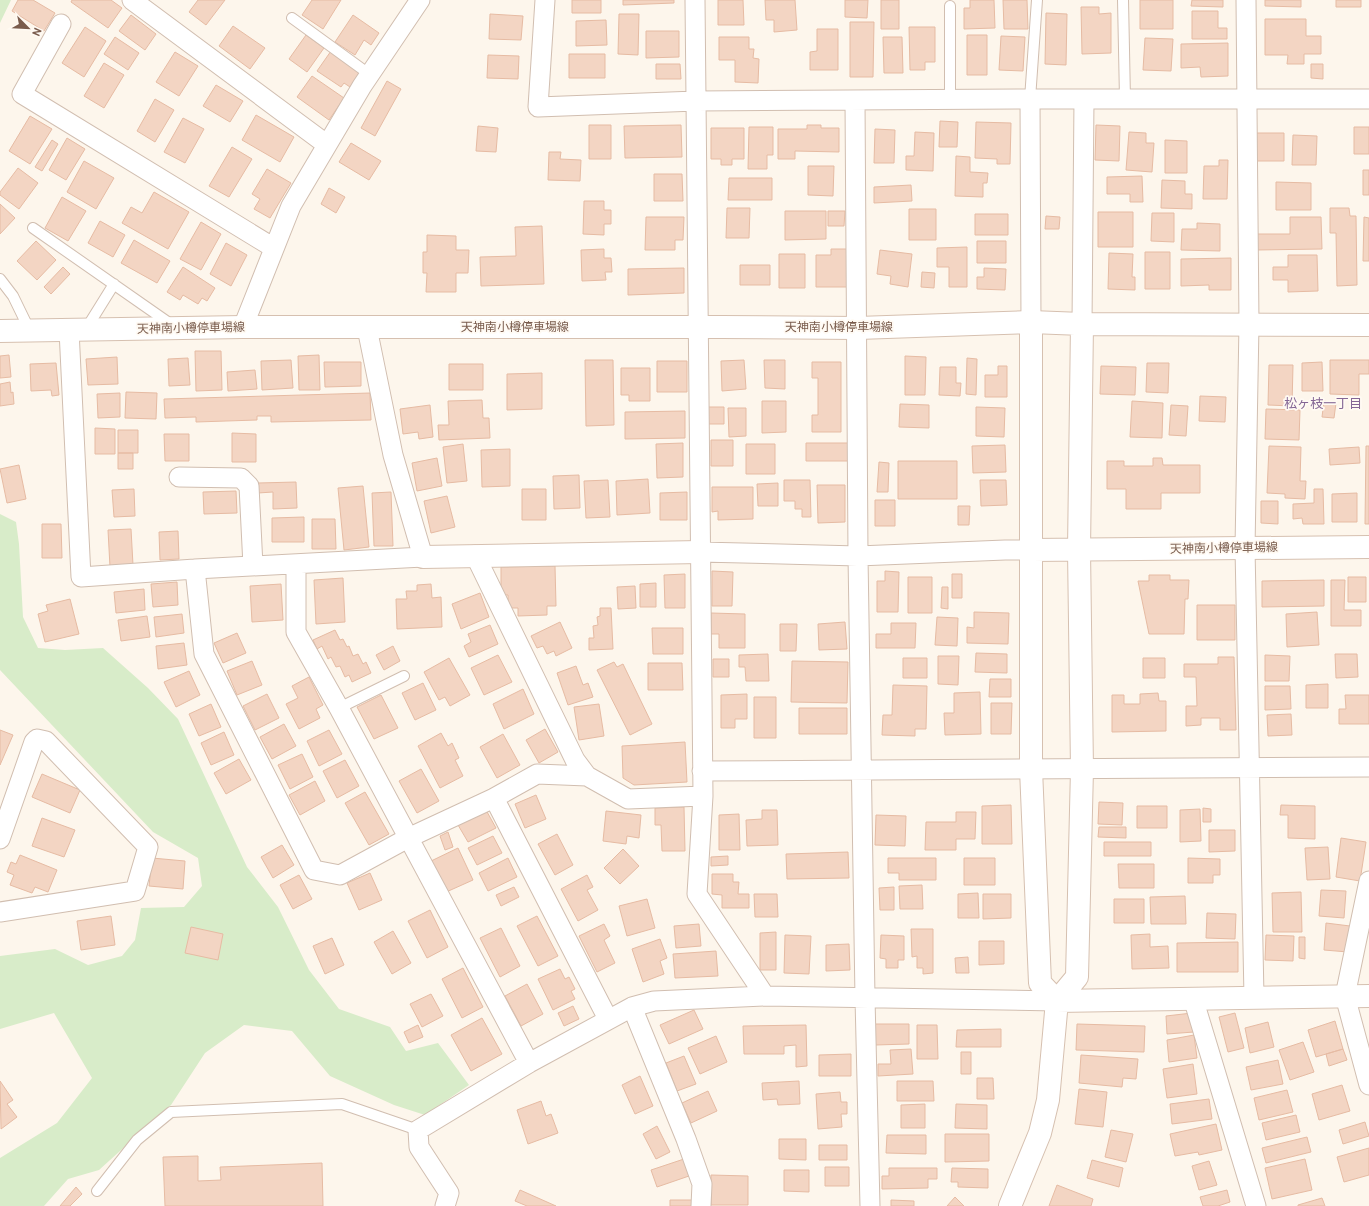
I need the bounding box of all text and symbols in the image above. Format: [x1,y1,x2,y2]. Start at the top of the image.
north arrow [8,8,48,48]
text: N [28,25,44,38]
street label: 天神南小樽停車場線 [137,320,245,338]
street label: 天神南小樽停車場線 [461,320,569,336]
street label: 天神南小樽停車場線 [785,320,893,336]
district label: 松ヶ枝一丁目 [1284,397,1362,413]
street label: 天神南小樽停車場線 [1170,540,1278,558]

